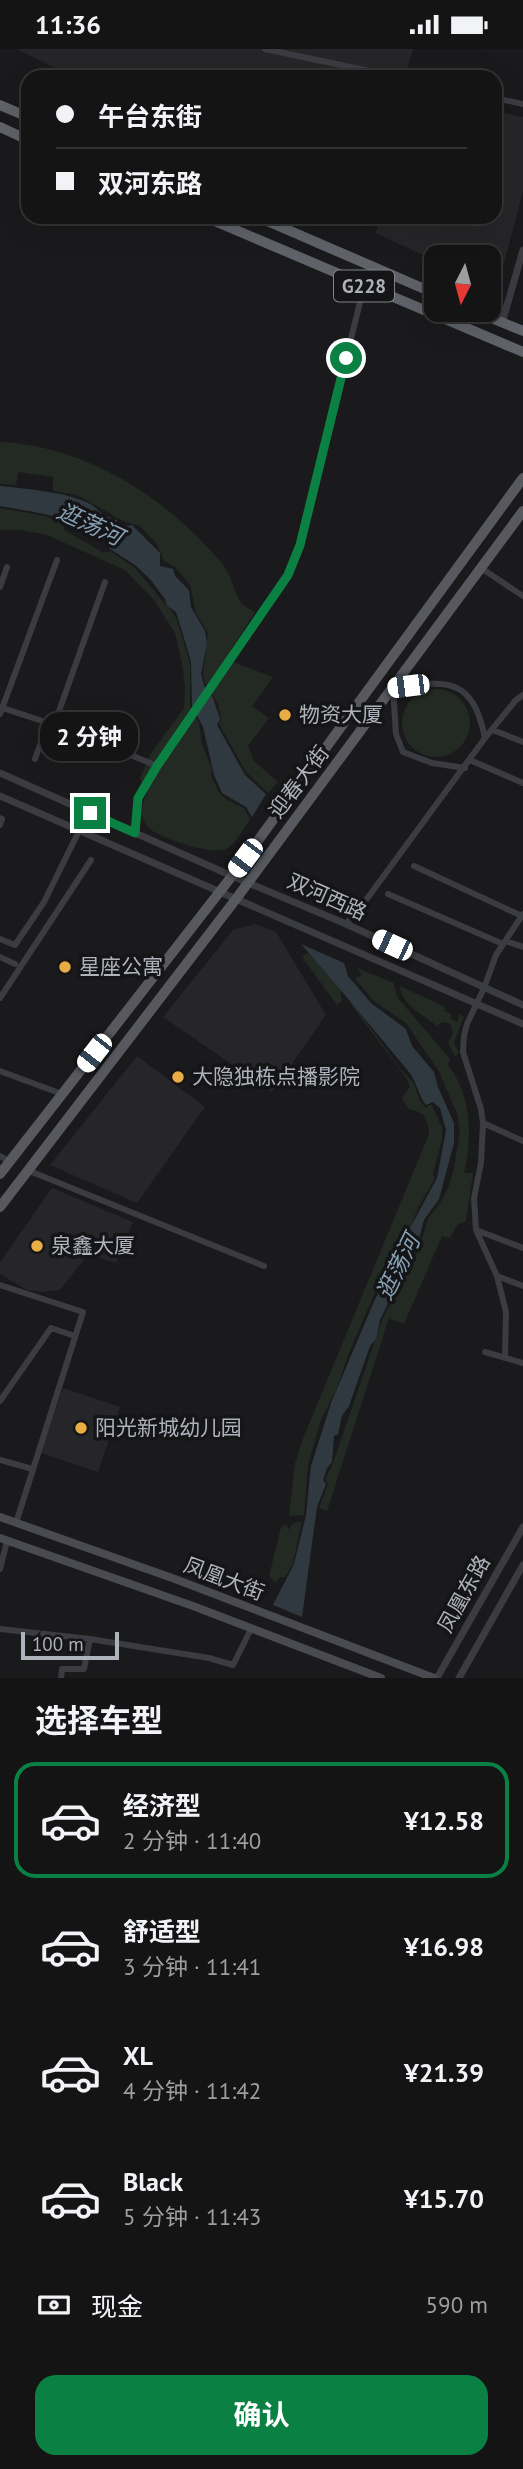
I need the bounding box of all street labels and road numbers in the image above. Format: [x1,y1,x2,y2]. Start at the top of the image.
road number: G228 [334,270,394,301]
street label: 迎春大街 [263,740,335,823]
street label: 双河西路 [283,867,371,926]
street label: 凤凰东路 [431,1550,496,1637]
street label: 凤凰大街 [180,1551,268,1606]

